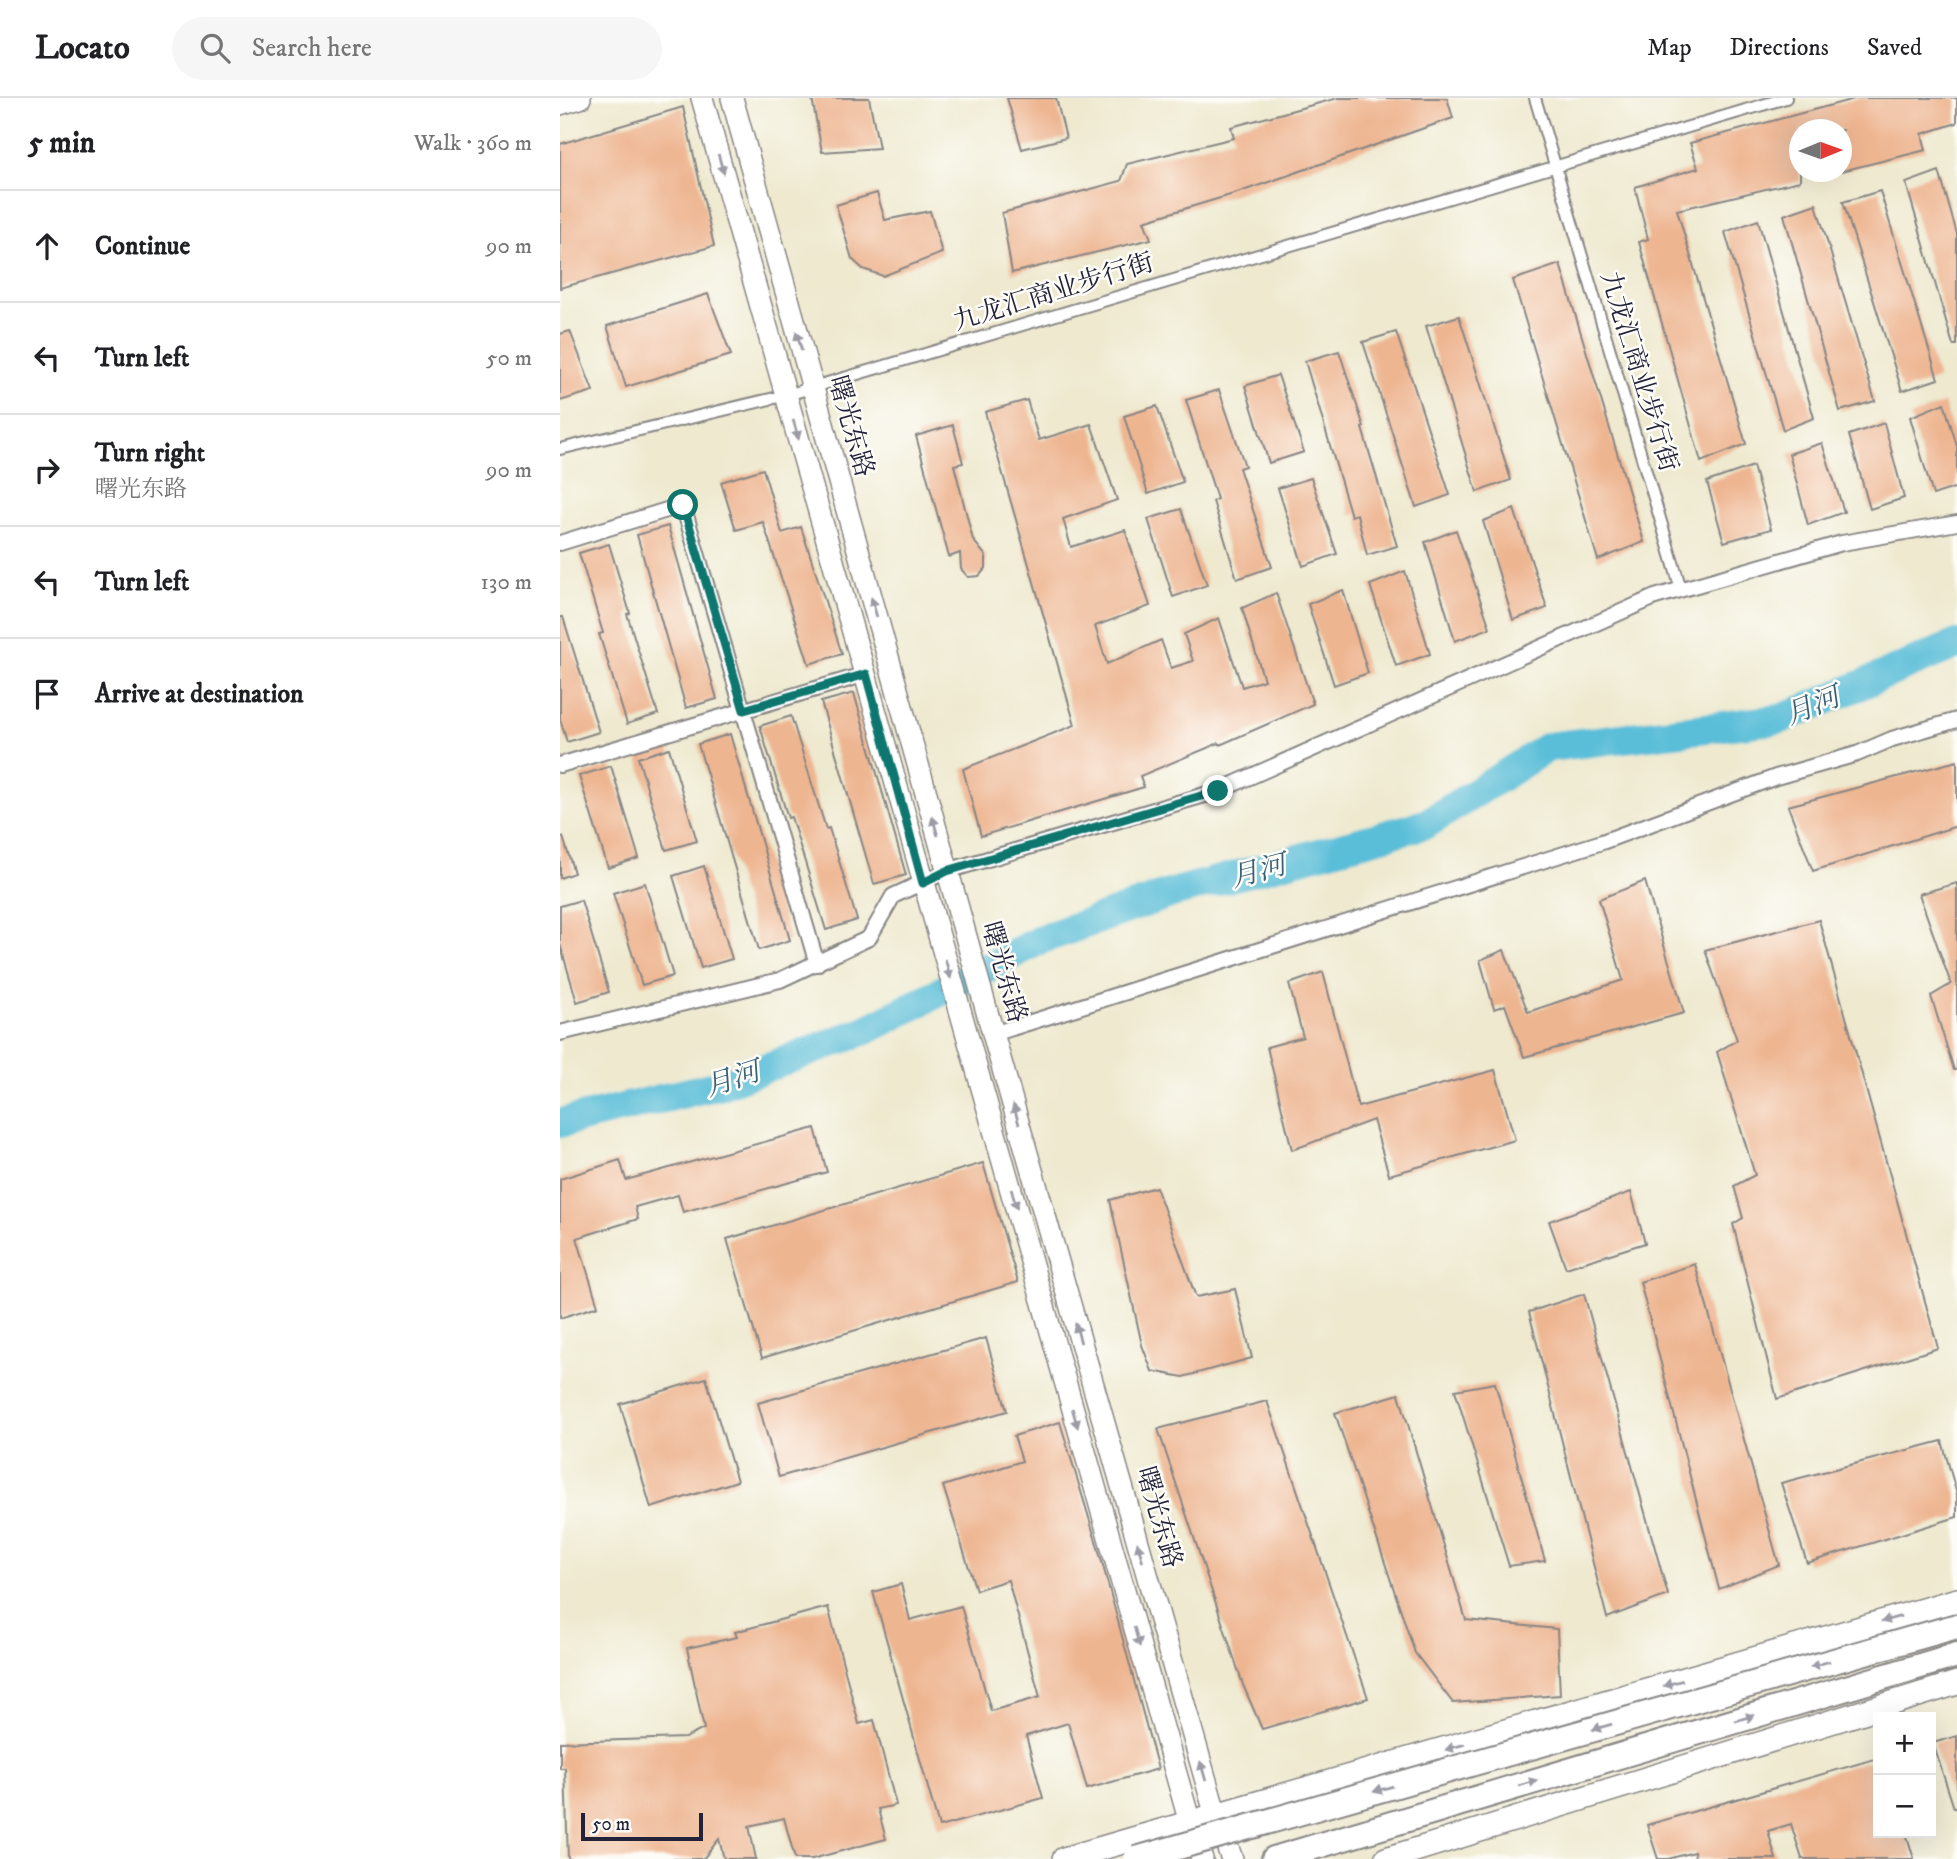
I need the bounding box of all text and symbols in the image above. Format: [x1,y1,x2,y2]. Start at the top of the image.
search box [172,17,662,80]
text: Locato [35,28,130,69]
icon: search [196,29,234,67]
text: Search here [252,32,372,65]
text: Map [1647,33,1692,63]
text: Directions [1730,33,1829,63]
text: Saved [1867,33,1922,63]
north arrow [1789,119,1852,182]
text: 5 min [28,125,95,162]
text: Walk · 360 m [414,129,532,158]
one-way arrow [716,153,726,174]
icon: ahead [28,227,66,265]
text: Continue [95,230,190,263]
text: 90 m [486,232,532,261]
street label: 九龙汇商业步行街 [949,246,1158,339]
street label: 九龙汇商业步行街 [1592,267,1685,476]
one-way arrow [794,330,804,351]
icon: left [28,339,66,377]
text: Turn left [95,342,189,375]
text: 50 m [486,344,532,373]
street label: 曙光东路 [820,372,881,481]
one-way arrow [792,419,802,440]
text: Turn right [95,437,205,470]
icon: right [28,451,66,489]
text: 90 m [486,456,532,485]
text: 曙光东路 [95,475,187,504]
route start [667,489,698,520]
icon: left [28,563,66,601]
text: Turn left [95,566,189,599]
text: 130 m [480,568,532,597]
one-way arrow [868,596,878,617]
icon: arrive [28,675,66,713]
text: Arrive at destination [95,678,304,711]
water label: 月河 [1780,678,1850,733]
route end [1202,775,1233,806]
one-way arrow [929,815,940,837]
water label: 月河 [1227,846,1295,896]
street label: 曙光东路 [973,918,1034,1027]
one-way arrow [943,959,953,980]
water label: 月河 [700,1053,769,1105]
one-way arrow [1010,1103,1021,1125]
one-way arrow [1009,1189,1019,1210]
one-way arrow [1073,1323,1083,1344]
one-way arrow [1071,1408,1081,1429]
street label: 曙光东路 [1128,1463,1189,1572]
one-way arrow [1135,1541,1145,1562]
one-way arrow [1880,1614,1902,1625]
one-way arrow [1132,1627,1143,1649]
one-way arrow [1810,1660,1831,1670]
one-way arrow [1662,1678,1683,1688]
one-way arrow [1735,1712,1756,1722]
map controls [1873,1712,1936,1838]
button: + [1873,1712,1936,1775]
one-way arrow [1591,1722,1612,1732]
one-way arrow [1444,1742,1465,1752]
one-way arrow [1197,1760,1207,1781]
button: − [1873,1775,1936,1838]
one-way arrow [1517,1778,1538,1788]
one-way arrow [1372,1784,1393,1794]
scale bar [581,1810,704,1842]
text: 50 m [592,1813,630,1836]

